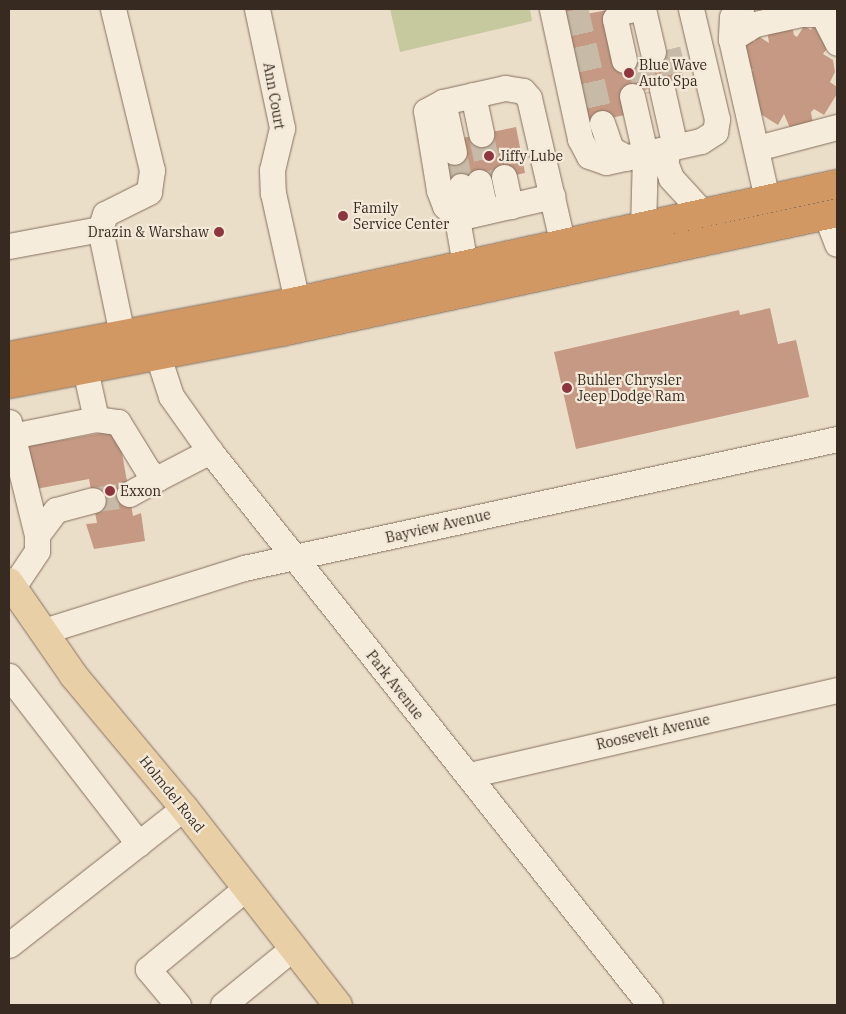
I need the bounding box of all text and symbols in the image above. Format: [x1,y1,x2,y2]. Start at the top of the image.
place label: Blue Wave Auto Spa [639,57,707,90]
street label: Ann Court [260,61,288,131]
marker: Blue Wave Auto Spa [623,67,635,79]
place label: Jiffy Lube [499,148,563,164]
marker: Jiffy Lube [483,150,495,162]
place label: Family Service Center [353,200,449,232]
marker: Family Service Center [337,210,349,222]
place label: Drazin & Warshaw [88,224,209,240]
marker: Drazin & Warshaw [213,226,225,238]
place label: Buhler Chrysler Jeep Dodge Ram [577,372,685,404]
marker: Buhler Chrysler Jeep Dodge Ram [561,382,573,394]
place label: Exxon [120,483,161,499]
marker: Exxon [104,485,116,497]
street label: Bayview Avenue [384,506,492,546]
street label: Park Avenue [363,647,427,723]
street label: Roosevelt Avenue [595,711,711,753]
street label: Holmdel Road [136,752,208,836]

